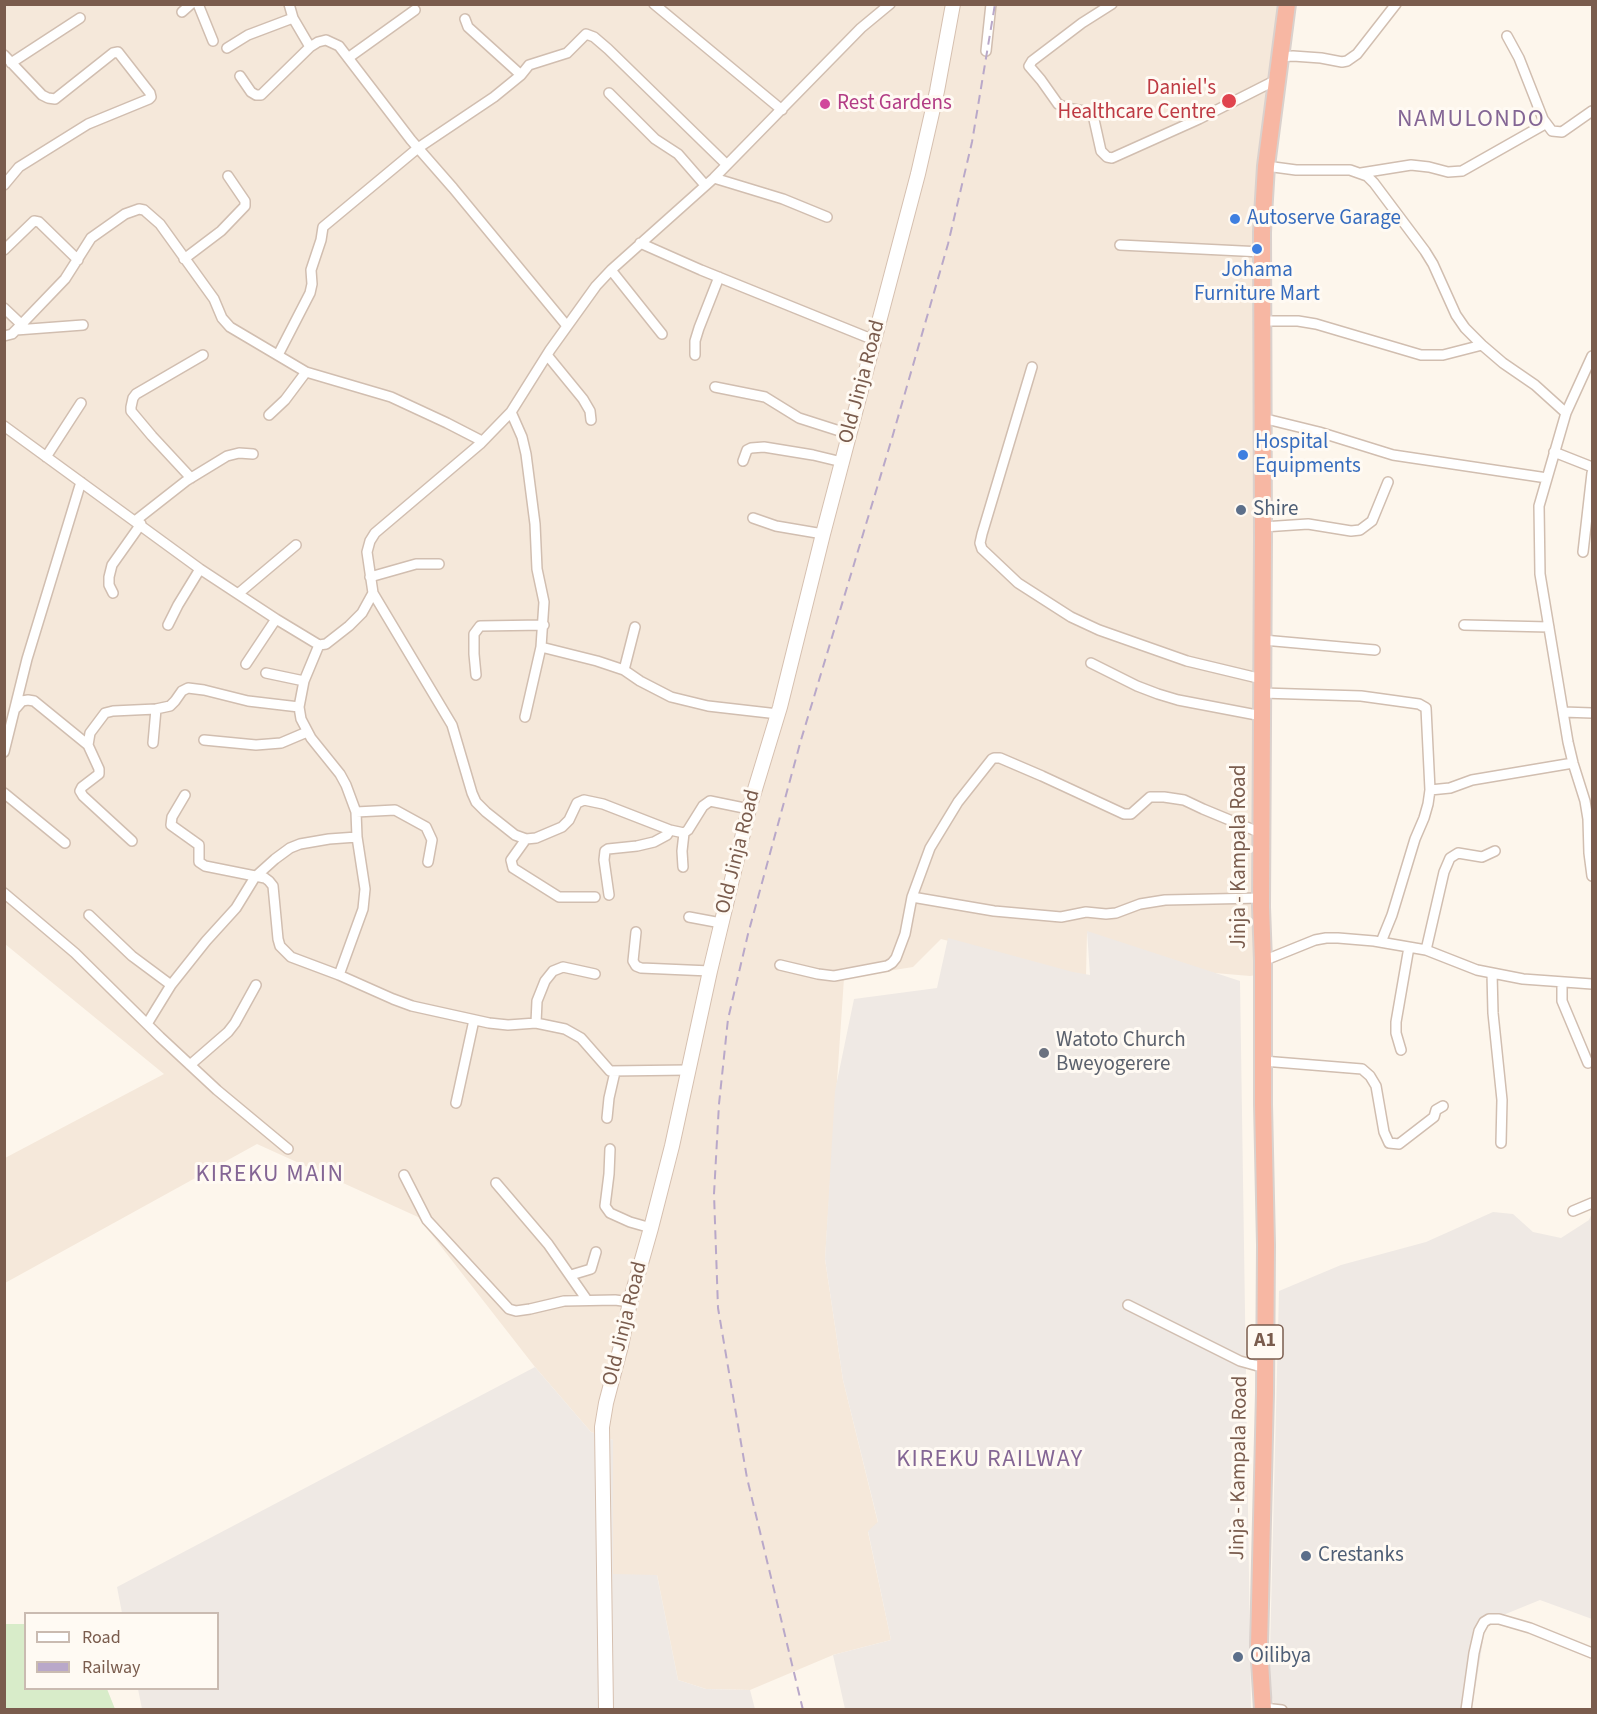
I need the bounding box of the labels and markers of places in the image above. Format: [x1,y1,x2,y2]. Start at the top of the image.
place label: Daniel's Healthcare Centre [1058,76,1216,126]
place label: Rest Gardens [837,91,952,117]
marker: Daniel's Healthcare Centre [1220,92,1238,110]
marker: Rest Gardens [818,97,832,111]
place label: Autoserve Garage [1247,206,1401,232]
marker: Autoserve Garage [1228,212,1242,226]
marker: Johama Furniture Mart [1250,242,1264,256]
place label: Johama Furniture Mart [1194,258,1320,308]
place label: Hospital Equipments [1255,430,1361,480]
marker: Hospital Equipments [1236,448,1250,462]
place label: Shire [1253,497,1298,523]
marker: Shire [1234,503,1248,517]
place label: Watoto Church Bweyogerere [1056,1028,1186,1078]
marker: Watoto Church Bweyogerere [1037,1046,1051,1060]
place label: Crestanks [1318,1543,1404,1569]
marker: Crestanks [1299,1549,1313,1563]
place label: Oilibya [1250,1644,1311,1670]
marker: Oilibya [1231,1650,1245,1664]

